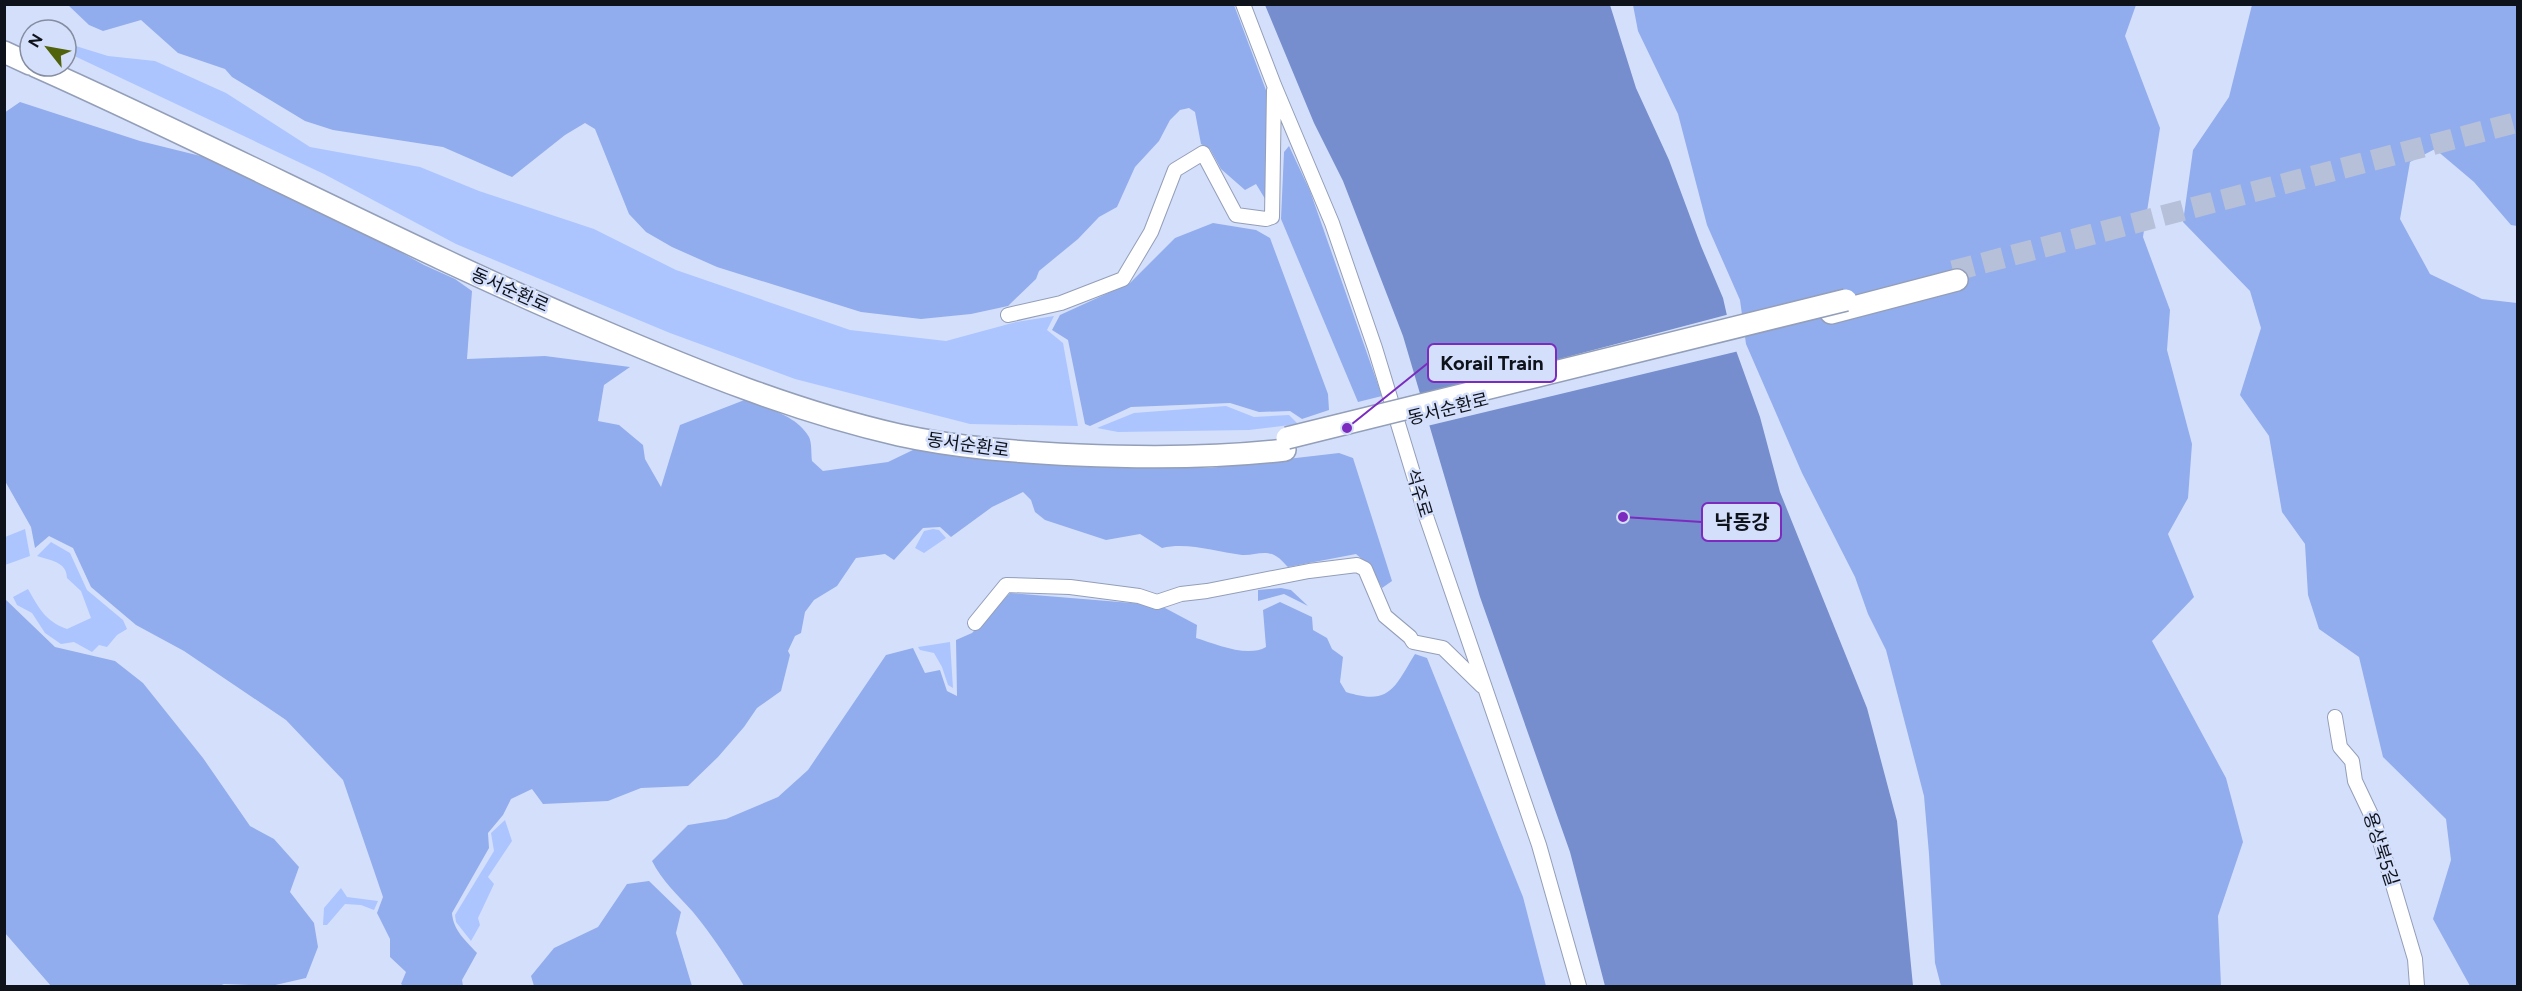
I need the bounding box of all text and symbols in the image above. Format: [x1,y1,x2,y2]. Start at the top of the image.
north arrow [18,18,78,78]
text: N [24,30,47,51]
street label: 동서순환로 [468,263,552,317]
callout: Korail Train [1428,344,1556,382]
text: Korail Train [1440,351,1544,375]
street label: 동서순환로 [1405,388,1491,430]
street label: 동서순환로 [925,428,1011,462]
street label: 석주로 [1401,466,1437,520]
callout: 낙동강 [1702,503,1781,541]
text: 낙동강 [1714,510,1770,534]
street label: 용상북5길 [2359,809,2403,889]

